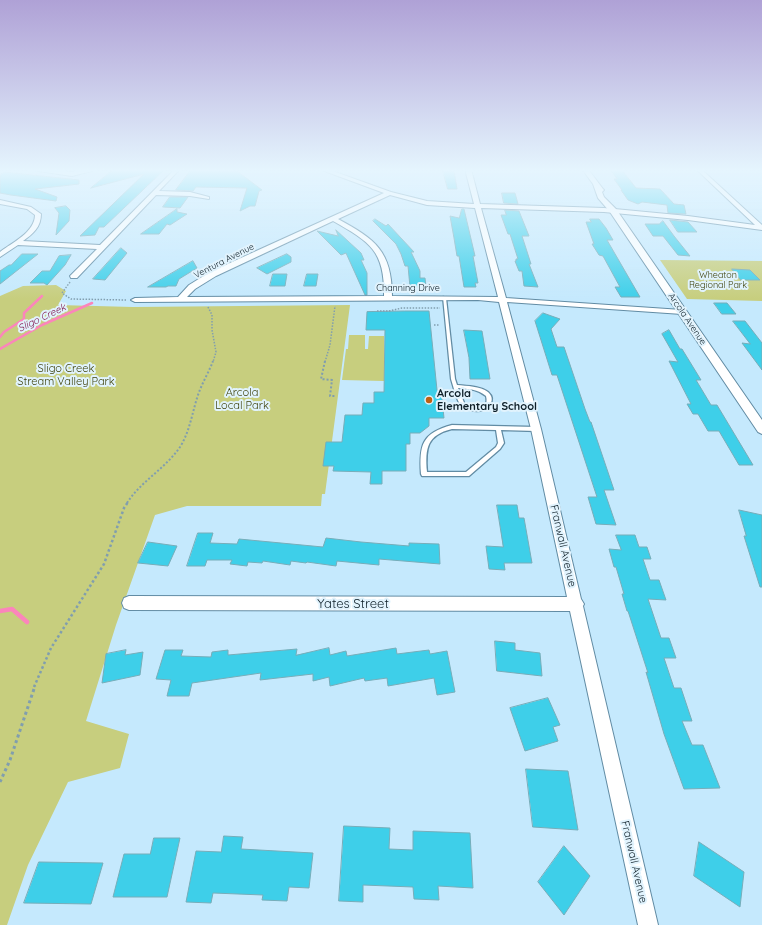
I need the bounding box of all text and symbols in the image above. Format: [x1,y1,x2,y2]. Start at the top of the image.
street label: Ventura Avenue [192,241,256,281]
park label: Wheaton Regional Park [689,270,747,291]
street label: Channing Drive [376,283,440,293]
street label: Arcola Avenue [666,291,708,347]
water label: Sligo Creek [16,301,68,335]
park label: Sligo Creek Stream Valley Park [17,362,115,388]
park label: Arcola Local Park [215,386,269,412]
place label: Arcola Elementary School [437,387,537,413]
marker: Arcola Elementary School [424,395,434,405]
street label: Franwall Avenue [547,504,579,588]
street label: Yates Street [317,596,389,612]
street label: Franwall Avenue [618,820,650,904]

